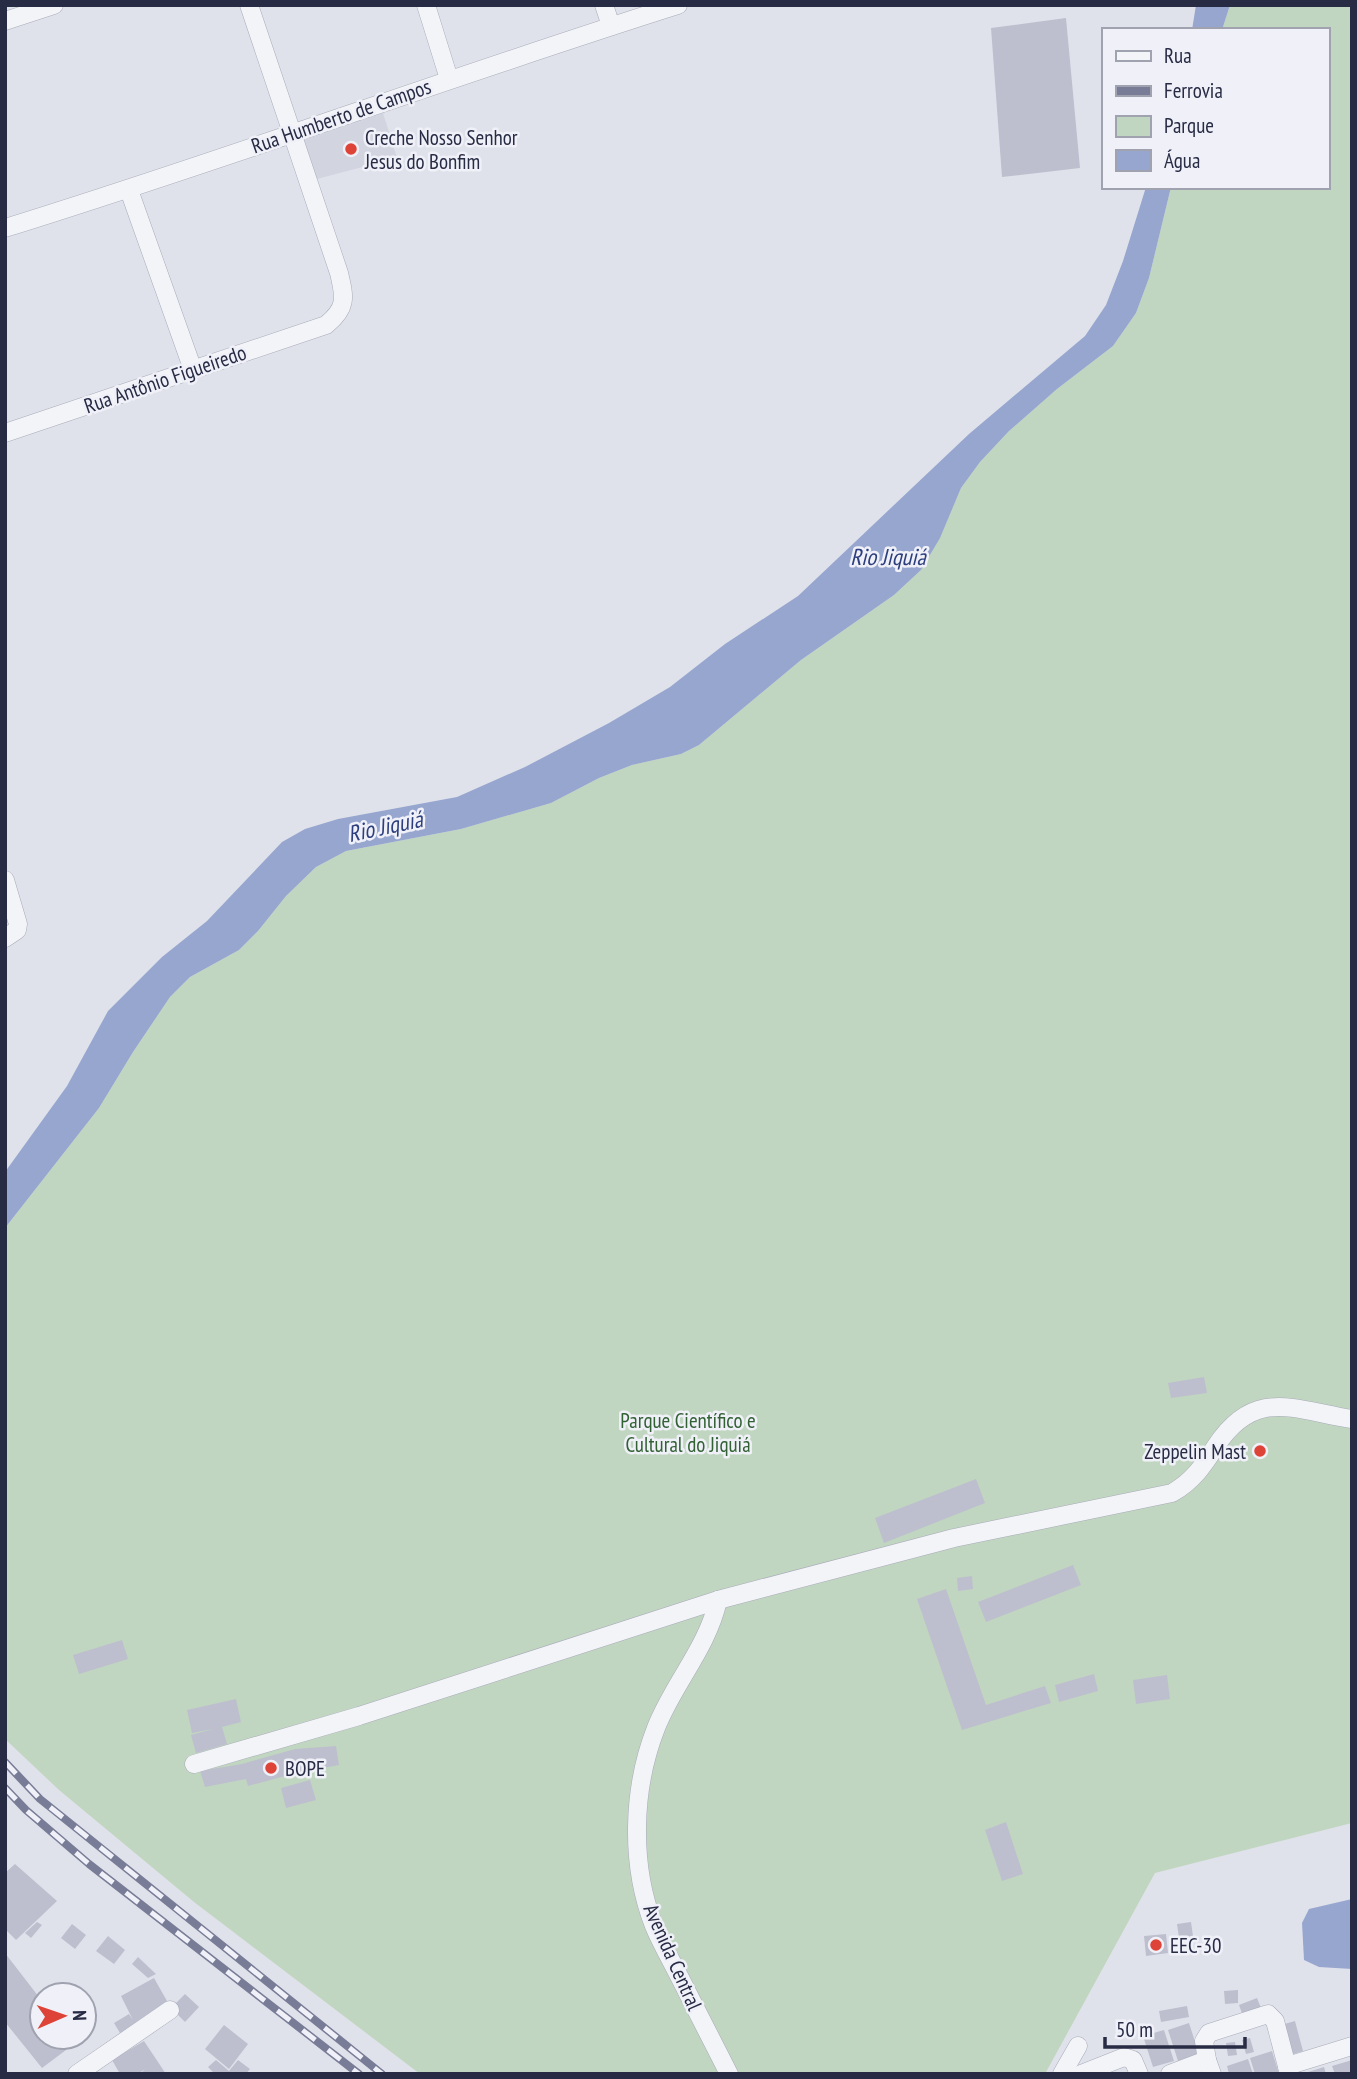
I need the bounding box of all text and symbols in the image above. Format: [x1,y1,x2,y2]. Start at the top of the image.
legend [1102,28,1329,189]
text: Rua [1164,42,1192,69]
street label: Rua Humberto de Campos [248,73,434,159]
text: Ferrovia [1164,77,1223,104]
text: Parque [1164,112,1214,139]
place label: Creche Nosso Senhor Jesus do Bonfim [364,124,518,175]
marker: Creche Nosso Senhor Jesus do Bonfim [343,141,359,157]
text: Água [1164,147,1200,174]
street label: Rua Antônio Figueiredo [80,339,250,419]
water label: Rio Jiquiá [850,542,928,571]
water label: Rio Jiquiá [345,804,427,848]
park label: Parque Científico e Cultural do Jiquiá [620,1407,756,1458]
place label: Zeppelin Mast [1144,1438,1246,1465]
marker: Zeppelin Mast [1252,1443,1268,1459]
place label: BOPE [285,1755,325,1782]
marker: BOPE [263,1760,279,1776]
street label: Avenida Central [638,1900,708,2014]
place label: EEC-30 [1170,1932,1221,1959]
marker: EEC-30 [1148,1937,1164,1953]
north arrow [28,1981,98,2051]
scale bar [1105,2006,1245,2050]
text: N [68,2010,92,2021]
text: 50 m [1116,2016,1153,2043]

